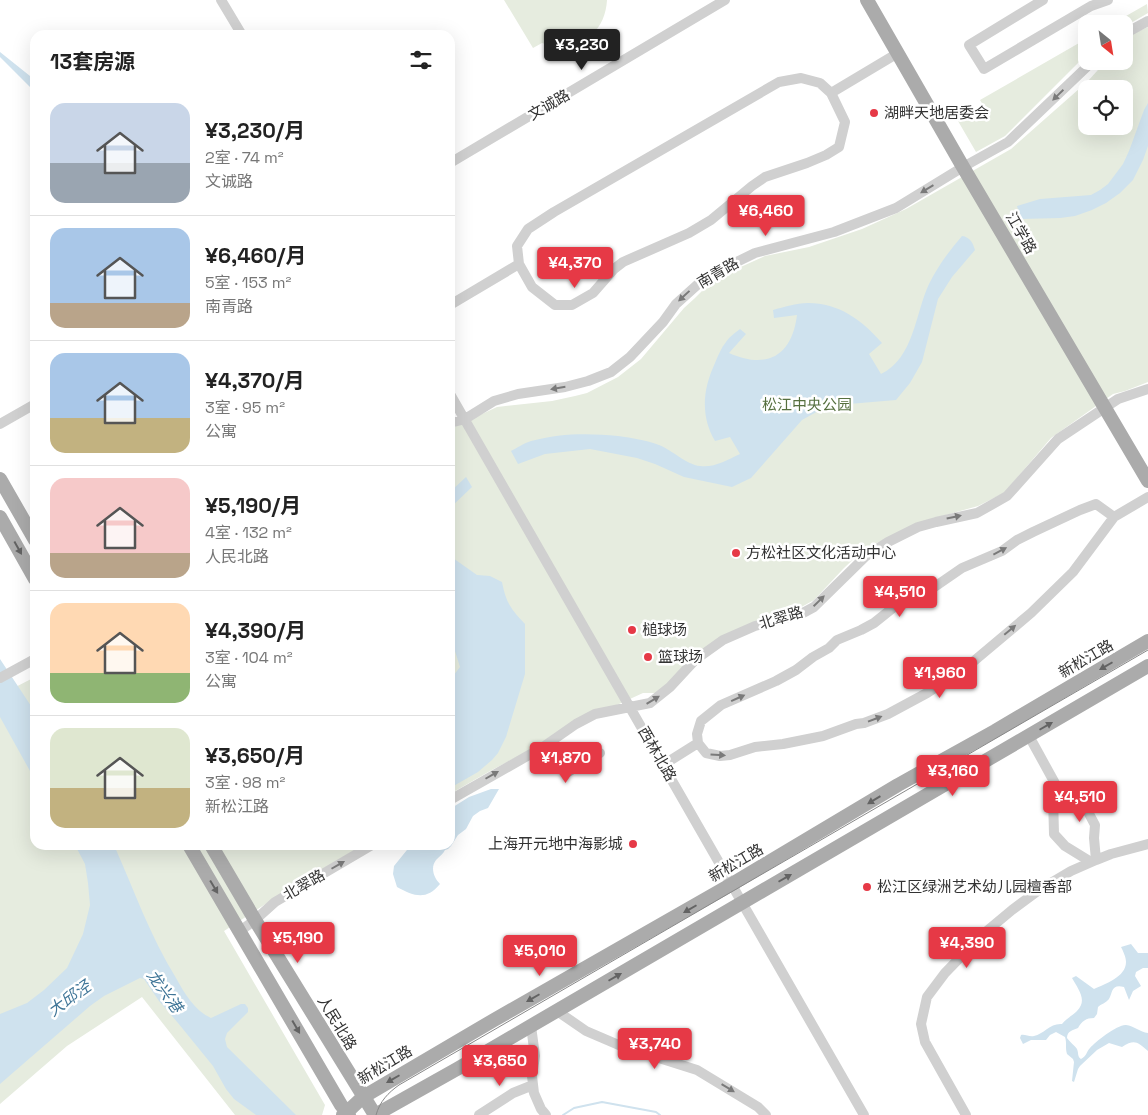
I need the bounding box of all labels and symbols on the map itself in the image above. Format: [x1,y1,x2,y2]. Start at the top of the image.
north arrow [1078,15,1132,70]
pin: ¥3,230 [541,28,623,71]
street label: 文诚路 [525,85,573,124]
one-way arrow [1052,89,1064,101]
place label: 湖畔天地居委会 [884,103,989,122]
marker: 湖畔天地居委会 [868,107,880,119]
one-way arrow [920,184,933,193]
pin: ¥6,460 [725,194,807,237]
street label: 江学路 [1002,209,1041,257]
pin: ¥4,370 [534,246,616,289]
street label: 南青路 [694,253,742,292]
one-way arrow [679,290,691,302]
one-way arrow [549,385,565,393]
park label: 松江中央公园 [762,395,852,414]
one-way arrow [947,513,963,521]
one-way arrow [13,541,22,554]
place label: 方松社区文化活动中心 [746,543,896,562]
marker: 方松社区文化活动中心 [730,547,742,559]
one-way arrow [993,547,1008,555]
pin: ¥4,510 [859,576,941,618]
one-way arrow [813,595,825,607]
street label: 北翠路 [757,602,805,633]
place label: 槌球场 [642,620,687,639]
marker: 槌球场 [626,624,638,636]
one-way arrow [1004,624,1017,635]
street label: 新松江路 [1055,635,1116,682]
place label: 篮球场 [658,647,703,666]
marker: 篮球场 [642,651,654,663]
pin: ¥1,960 [899,656,981,699]
one-way arrow [1099,661,1112,670]
one-way arrow [731,693,745,701]
one-way arrow [646,695,660,704]
one-way arrow [868,714,882,722]
one-way arrow [1039,721,1052,730]
street label: 西林北路 [634,723,681,784]
pin: ¥1,870 [525,742,607,784]
one-way arrow [710,751,726,759]
pin: ¥3,160 [912,754,994,797]
one-way arrow [485,771,500,779]
pin: ¥4,510 [1039,780,1121,823]
one-way arrow [868,795,881,804]
place label: 上海开元地中海影城 [488,834,623,853]
marker: 上海开元地中海影城 [627,838,639,850]
street label: 新松江路 [705,839,766,886]
one-way arrow [332,860,345,869]
street label: 北翠路 [280,865,328,904]
one-way arrow [778,874,791,883]
place label: 松江区绿洲艺术幼儿园檀香部 [877,877,1072,896]
one-way arrow [210,880,219,893]
marker: 松江区绿洲艺术幼儿园檀香部 [861,881,873,893]
one-way arrow [683,904,696,913]
pin: ¥5,190 [257,922,339,964]
pin: ¥4,390 [926,926,1008,969]
pin: ¥5,010 [499,934,581,977]
water label: 龙兴港 [142,966,188,1018]
one-way arrow [608,973,621,982]
water label: 大邱泾 [44,975,96,1021]
street label: 人民北路 [314,992,361,1053]
one-way arrow [527,993,540,1002]
one-way arrow [292,1021,301,1034]
pin: ¥3,740 [614,1028,696,1070]
street label: 新松江路 [354,1041,415,1088]
pin: ¥3,650 [459,1044,541,1087]
one-way arrow [386,1075,399,1084]
one-way arrow [721,1084,734,1093]

